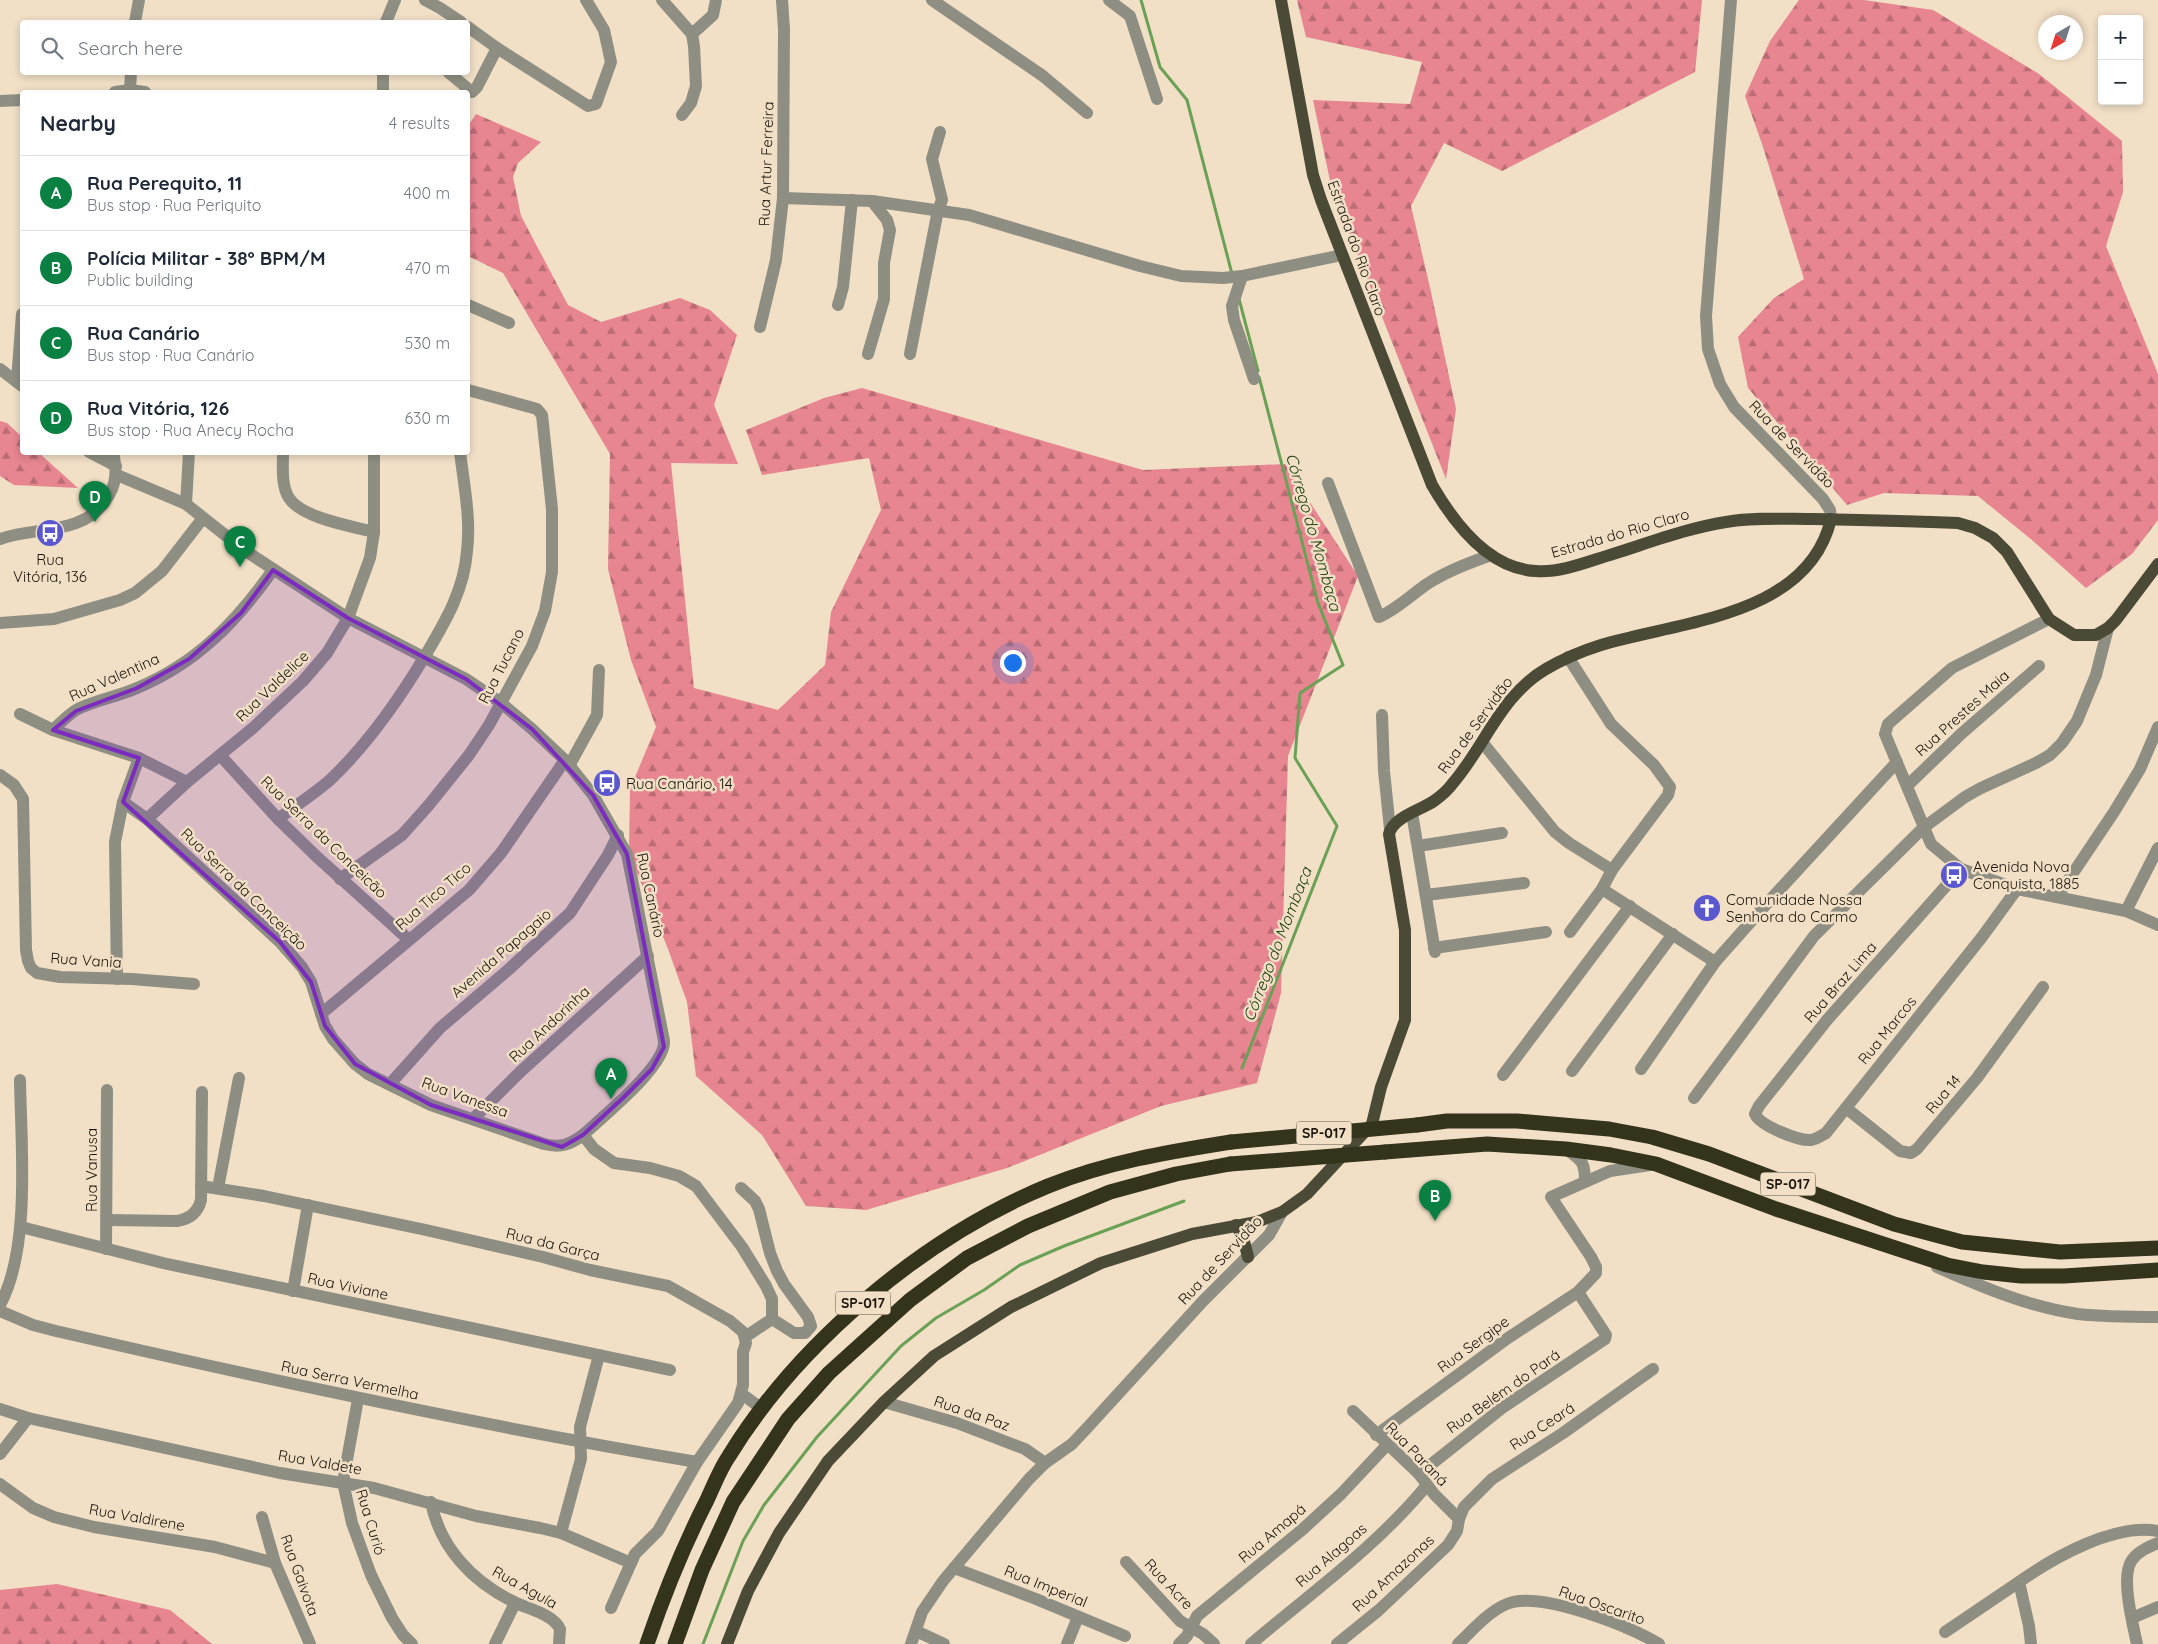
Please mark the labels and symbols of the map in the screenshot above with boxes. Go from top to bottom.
north arrow [2038,15,2083,60]
street label: Rua Artur Ferreira [754,101,778,227]
street label: Estrada do Rio Claro [1324,178,1390,318]
street label: Rua de Servidão [1745,396,1839,492]
water label: Córrego do Mombaça [1282,451,1346,615]
pin: D [79,481,111,522]
street label: Estrada do Rio Claro [1549,504,1691,562]
bus stop icon: Rua Vitória, 136 [35,518,65,548]
pin: C [224,526,256,567]
place label: Rua Vitória, 136 [13,550,87,586]
street label: Rua Tucano [474,625,528,707]
street label: Rua Valdelice [231,646,313,726]
street label: Rua Valentina [66,649,162,705]
your location [1000,650,1026,676]
street label: Rua Prestes Maia [1911,666,2013,760]
street label: Rua de Servidão [1433,673,1517,777]
bus stop icon: Rua Canário, 14 [592,768,622,798]
street label: Rua Serra da Conceicão [257,772,391,902]
place label: Rua Canário, 14 [626,774,733,793]
street label: Rua Serra da Conceição [177,824,311,954]
street label: Rua Canário [633,851,669,939]
place label: Avenida Nova Conquista, 1885 [1973,857,2080,893]
street label: Rua Tico Tico [391,858,475,934]
bus stop icon: Avenida Nova Conquista, 1885 [1939,860,1969,890]
water label: Córrego do Mombaça [1238,863,1316,1024]
place label: Comunidade Nossa Senhora do Carmo [1726,890,1862,926]
church icon: Comunidade Nossa Senhora do Carmo [1692,893,1722,923]
street label: Avenida Papagaio [447,904,555,1002]
street label: Rua Braz Lima [1800,938,1880,1026]
street label: Rua Vania [50,948,122,972]
street label: Rua Andorinha [505,982,593,1066]
street label: Rua Marcos [1854,992,1920,1068]
pin: A [595,1058,627,1099]
street label: Rua 14 [1921,1071,1965,1117]
street label: Rua Vanessa [419,1073,511,1121]
road number: SP-017 [1296,1122,1352,1144]
street label: Rua Vanusa [82,1128,101,1212]
road number: SP-017 [1760,1172,1816,1196]
pin: B [1419,1180,1451,1221]
street label: Rua de Servidão [1174,1211,1266,1309]
street label: Rua da Garça [504,1223,602,1265]
street label: Rua Viviane [306,1268,390,1304]
road number: SP-017 [836,1292,890,1315]
street label: Rua Sergipe [1433,1312,1513,1376]
street label: Rua Belém do Pará [1443,1345,1563,1437]
street label: Rua Serra Vermelha [279,1356,421,1404]
street label: Rua da Paz [932,1391,1012,1435]
street label: Rua Ceará [1506,1398,1578,1454]
street label: Rua Paraná [1382,1418,1452,1490]
street label: Rua Valdete [277,1445,363,1479]
street label: Rua Curió [352,1487,390,1557]
street label: Rua Valdirene [88,1499,186,1535]
street label: Rua Amapá [1234,1499,1310,1567]
street label: Rua Alagoas [1292,1519,1370,1591]
street label: Rua Amazonas [1348,1530,1438,1616]
street label: Rua Gaivota [276,1532,324,1618]
street label: Rua Acre [1141,1554,1197,1614]
street label: Rua Aguía [489,1561,561,1613]
street label: Rua Imperial [1002,1561,1090,1611]
street label: Rua Oscarito [1556,1581,1648,1629]

